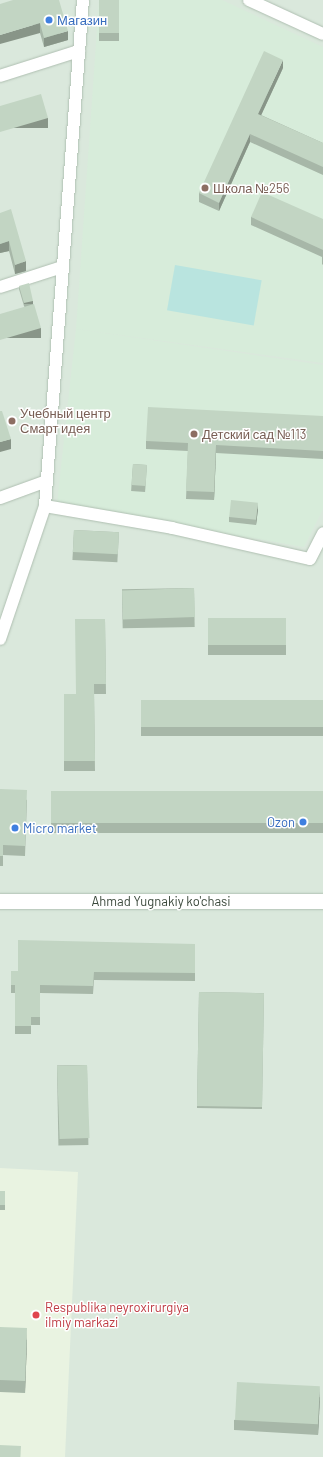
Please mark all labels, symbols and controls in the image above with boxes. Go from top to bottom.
place label: Магазин [57,12,107,28]
marker: Магазин [44,15,54,25]
place label: Школа №256 [213,180,289,196]
marker: Школа №256 [200,183,210,193]
place label: Учебный центр Смарт идея [20,406,111,437]
marker: Учебный центр Смарт идея [7,416,17,426]
place label: Детский сад №113 [202,426,306,442]
marker: Детский сад №113 [189,429,199,439]
place label: Ozon [267,814,295,830]
marker: Ozon [298,817,308,827]
place label: Micro market [23,820,97,836]
marker: Micro market [10,823,20,833]
street label: Ahmad Yugnakiy ko'chasi [91,893,231,909]
place label: Respublika neyroxirurgiya ilmiy markazi [45,1300,189,1331]
marker: Respublika neyroxirurgiya ilmiy markazi [30,1309,42,1321]

